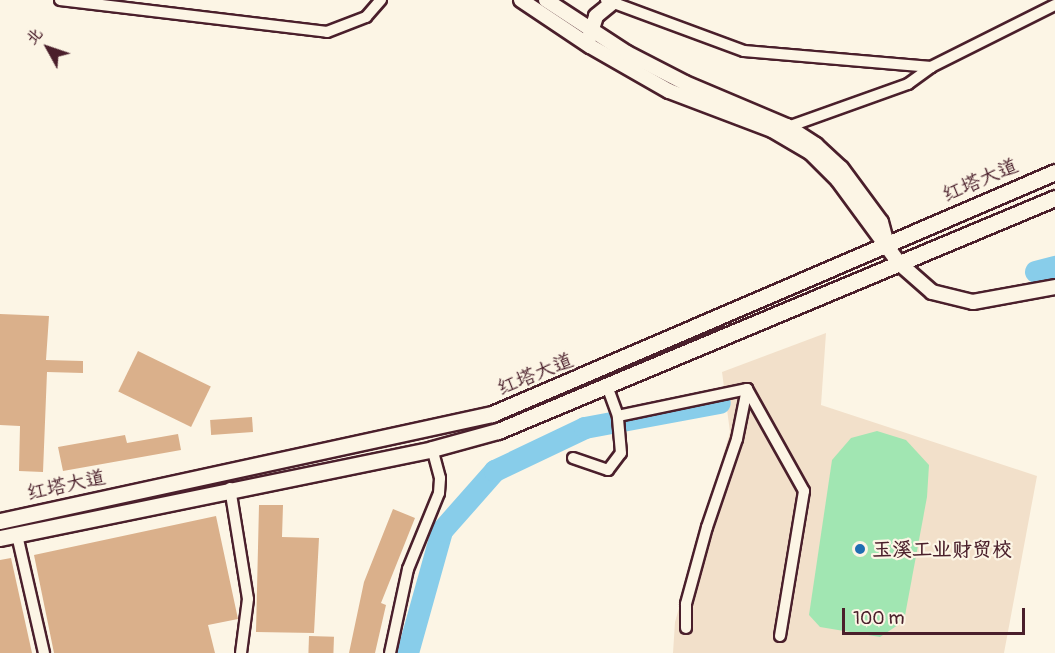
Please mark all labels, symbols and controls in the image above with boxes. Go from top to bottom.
north arrow [18,18,78,78]
text: 北 [21,24,47,49]
street label: 红塔大道 [938,153,1022,207]
street label: 红塔大道 [493,348,577,400]
street label: 红塔大道 [24,465,108,505]
place label: 玉溪工业财贸校 [872,537,1012,561]
marker: 玉溪工业财贸校 [853,542,867,556]
scale bar [845,596,1028,634]
text: 100 m [853,607,905,630]

